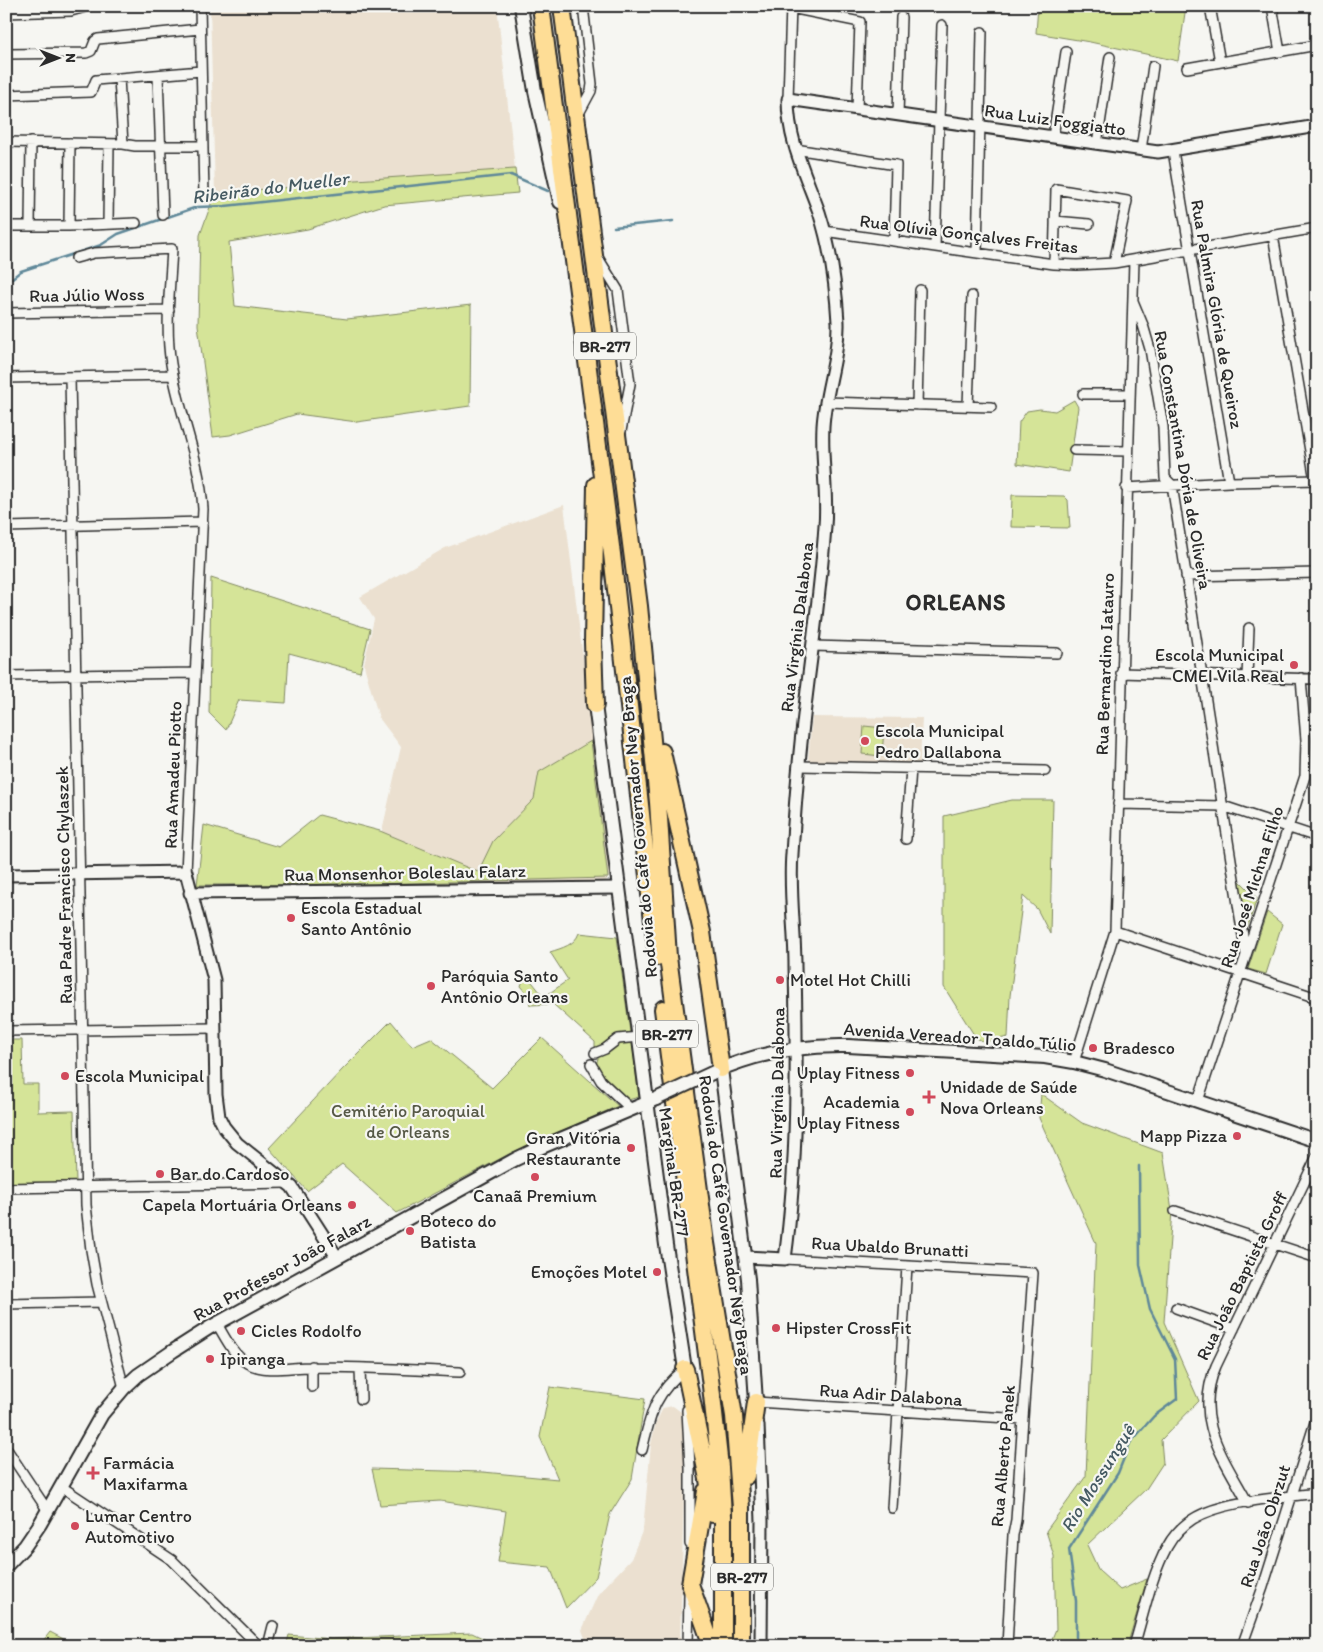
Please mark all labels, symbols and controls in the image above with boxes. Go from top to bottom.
north arrow [32,32,82,82]
text: N [62,53,79,63]
street label: Rua Luiz Foggiatto [983,99,1127,141]
water label: Ribeirão do Mueller [191,166,352,208]
street label: Rua Palmira Glória de Queiroz [1186,198,1248,430]
street label: Rua Olívia Gonçalves Freitas [858,210,1080,258]
street label: Rua Júlio Woss [29,283,145,307]
street label: Rua Constantina Dória de Oliveira [1149,329,1217,592]
road number: BR-277 [574,332,636,360]
street label: Rua Virgínia Dalabona [776,540,818,713]
street label: Rua Bernardino Iatauro [1091,572,1119,756]
district label: ORLEANS [906,589,1006,616]
place label: Escola Municipal CMEI Vila Real [1155,644,1284,687]
marker: Escola Municipal CMEI Vila Real [1288,659,1300,671]
street label: Rodovia do Café Governador Ney Braga [614,675,662,979]
street label: Rua Amadeu Piotto [159,701,187,849]
place label: Escola Municipal Pedro Dallabona [875,720,1004,763]
marker: Escola Municipal Pedro Dallabona [859,735,871,747]
street label: Rua Padre Francisco Chylaszek [51,765,77,1004]
street label: Rua José Michna Filho [1215,803,1289,971]
street label: Rua Monsenhor Boleslau Falarz [284,860,526,886]
place label: Escola Estadual Santo Antônio [301,897,422,940]
marker: Escola Estadual Santo Antônio [285,912,297,924]
place label: Paróquia Santo Antônio Orleans [441,965,568,1008]
place label: Motel Hot Chilli [790,969,911,991]
marker: Motel Hot Chilli [774,974,786,986]
marker: Paróquia Santo Antônio Orleans [425,980,437,992]
street label: Rua Virgínia Dalabona [765,1007,790,1179]
street label: Avenida Vereador Toaldo Túlio [843,1018,1077,1056]
road number: BR-277 [636,1021,698,1048]
place label: Bradesco [1103,1037,1175,1059]
marker: Bradesco [1087,1042,1099,1054]
place label: Uplay Fitness [797,1062,900,1084]
place label: Escola Municipal [75,1065,204,1087]
marker: Uplay Fitness [904,1067,916,1079]
marker: Escola Municipal [59,1070,71,1082]
street label: Rodovia do Café Governador Ney Braga [694,1074,758,1377]
place label: Unidade de Saúde Nova Orleans [940,1076,1077,1119]
marker: Unidade de Saúde Nova Orleans [922,1090,936,1104]
place label: Academia Uplay Fitness [797,1091,901,1134]
park label: Cemitério Paroquial de Orleans [331,1100,485,1143]
street label: Marginal BR-277 [654,1106,694,1238]
marker: Academia Uplay Fitness [904,1106,916,1118]
place label: Mapp Pizza [1140,1125,1228,1147]
place label: Gran Vitória Restaurante [526,1127,622,1170]
marker: Mapp Pizza [1231,1130,1243,1142]
marker: Gran Vitória Restaurante [625,1142,637,1154]
place label: Bar do Cardoso [170,1163,289,1185]
marker: Bar do Cardoso [154,1168,166,1180]
marker: Canaã Premium [529,1171,541,1183]
place label: Canaã Premium [473,1185,597,1207]
street label: Rua João Baptista Groff [1192,1187,1293,1364]
place label: Capela Mortuária Orleans [142,1194,342,1216]
marker: Capela Mortuária Orleans [346,1199,358,1211]
street label: Rua Professor João Falarz [189,1210,375,1326]
place label: Boteco do Batista [420,1210,496,1253]
marker: Boteco do Batista [404,1225,416,1237]
street label: Rua Ubaldo Brunatti [811,1232,969,1262]
place label: Emoções Motel [531,1261,647,1283]
marker: Emoções Motel [651,1266,663,1278]
place label: Hipster CrossFit [786,1317,912,1339]
place label: Cicles Rodolfo [251,1320,362,1342]
marker: Hipster CrossFit [770,1322,782,1334]
marker: Cicles Rodolfo [235,1325,247,1337]
place label: Ipiranga [220,1348,286,1370]
marker: Ipiranga [204,1353,216,1365]
street label: Rua Adir Dalabona [819,1379,964,1411]
street label: Rua Alberto Panek [986,1383,1020,1528]
water label: Rio Mossunguê [1055,1419,1141,1536]
place label: Farmácia Maxifarma [103,1452,188,1495]
street label: Rua João Obrzut [1235,1462,1295,1590]
marker: Farmácia Maxifarma [87,1467,99,1479]
place label: Lumar Centro Automotivo [85,1505,192,1548]
marker: Lumar Centro Automotivo [69,1520,81,1532]
road number: BR-277 [711,1564,773,1590]

